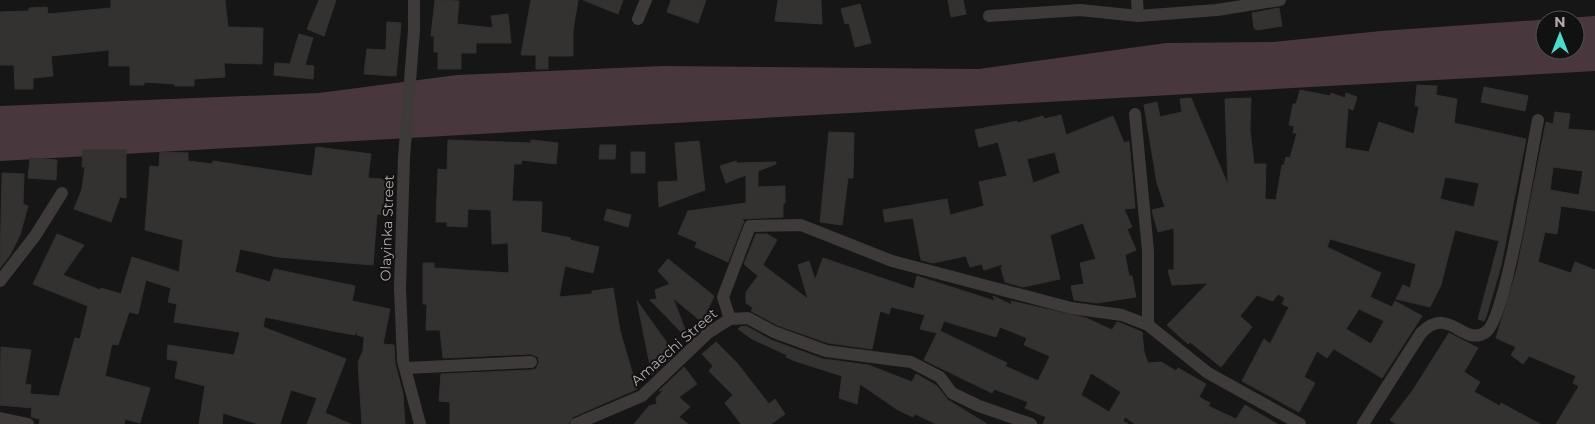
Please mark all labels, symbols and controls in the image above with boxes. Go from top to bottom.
north arrow [1535,10,1585,60]
text: N [1554,13,1566,31]
street label: Olayinka Street [376,174,398,282]
street label: Amaechi Street [627,304,721,389]

